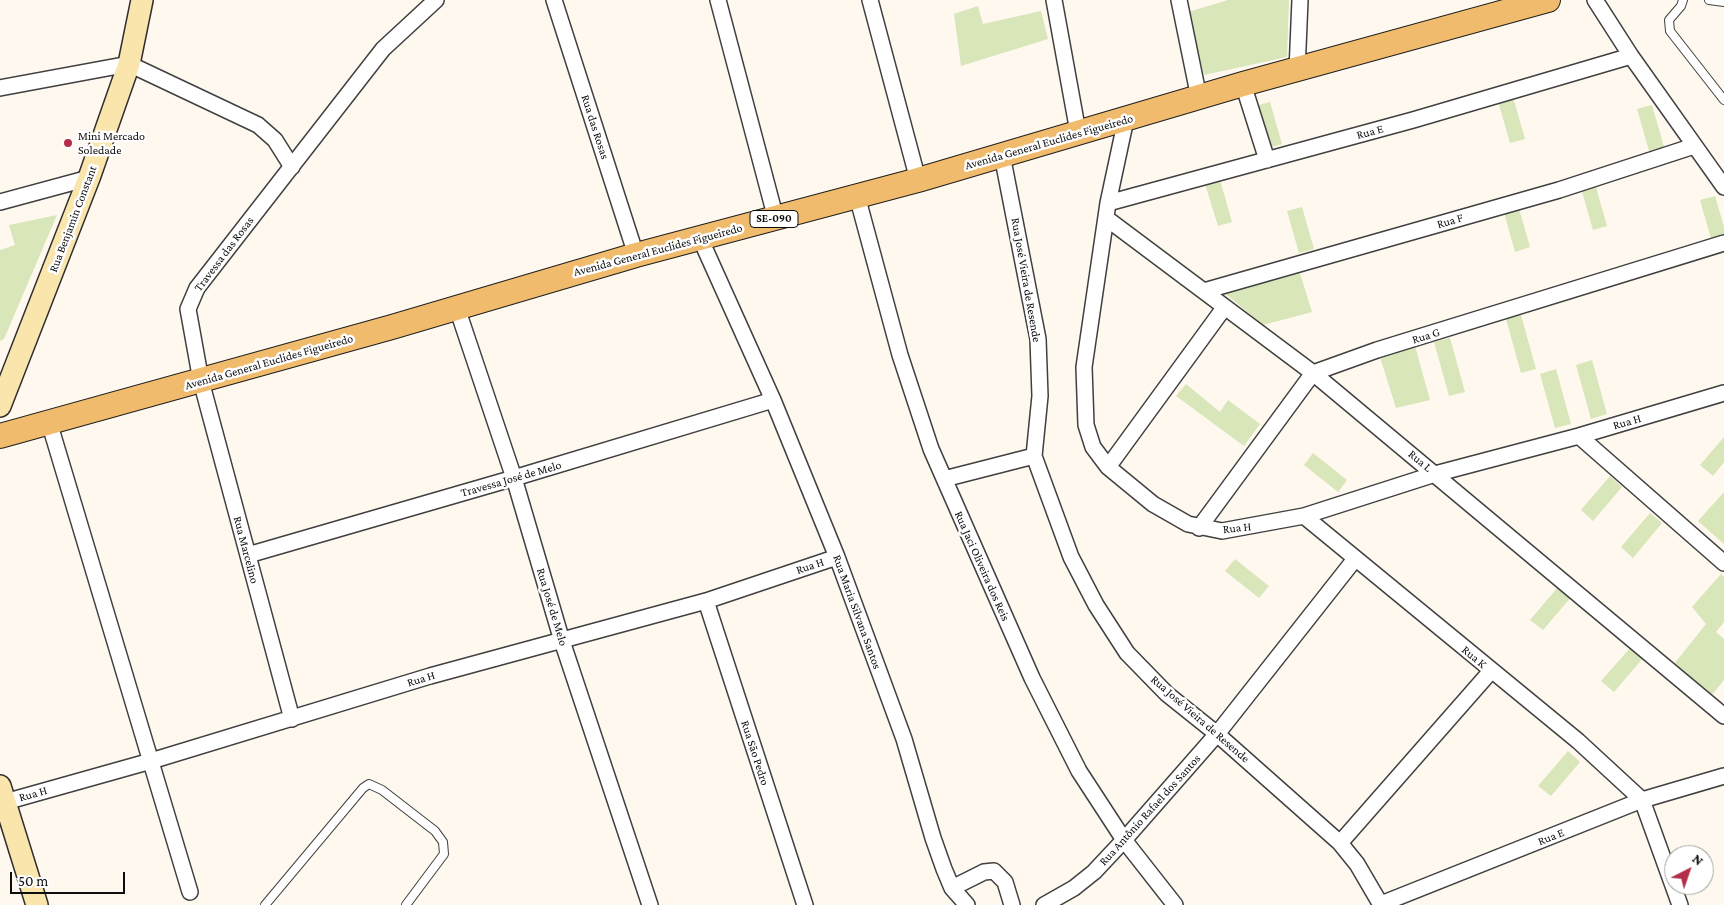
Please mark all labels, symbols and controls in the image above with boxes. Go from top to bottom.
street label: Rua das Rosas [578,93,612,161]
street label: Avenida General Euclides Figueiredo [963,111,1135,173]
street label: Rua E [1355,122,1385,142]
place label: Mini Mercado Soledade [78,129,145,157]
marker: Mini Mercado Soledade [62,137,74,149]
street label: Rua Benjamin Constant [46,164,100,274]
road number: SE-090 [750,210,798,228]
street label: Rua F [1435,210,1465,232]
street label: Travessa das Rosas [191,214,257,294]
street label: Rua José Vieira de Resende [1008,217,1044,343]
street label: Avenida General Euclides Figueiredo [572,220,744,280]
street label: Rua G [1410,325,1442,347]
street label: Avenida General Euclides Figueiredo [183,331,355,393]
street label: Rua H [1611,411,1643,433]
street label: Rua L [1405,447,1435,475]
street label: Travessa José de Melo [459,458,563,500]
street label: Rua Jaci Oliveira dos Reis [951,509,1013,623]
street label: Rua Marcelino [230,515,262,585]
street label: Rua H [1222,519,1252,537]
street label: Rua Maria Silvana Santos [830,553,884,671]
street label: Rua H [794,555,826,577]
street label: Rua José de Melo [533,566,571,648]
street label: Rua K [1459,643,1489,671]
street label: Rua H [405,668,437,690]
street label: Rua José Vieira de Resende [1148,672,1252,766]
street label: Rua São Pedro [738,719,772,787]
street label: Rua Antônio Rafael dos Santos [1096,751,1204,869]
street label: Rua H [17,783,49,805]
street label: Rua E [1536,825,1566,849]
north arrow [1664,845,1714,895]
text: N [1689,850,1707,869]
scale bar [12,862,128,894]
text: 50 m [18,873,48,889]

